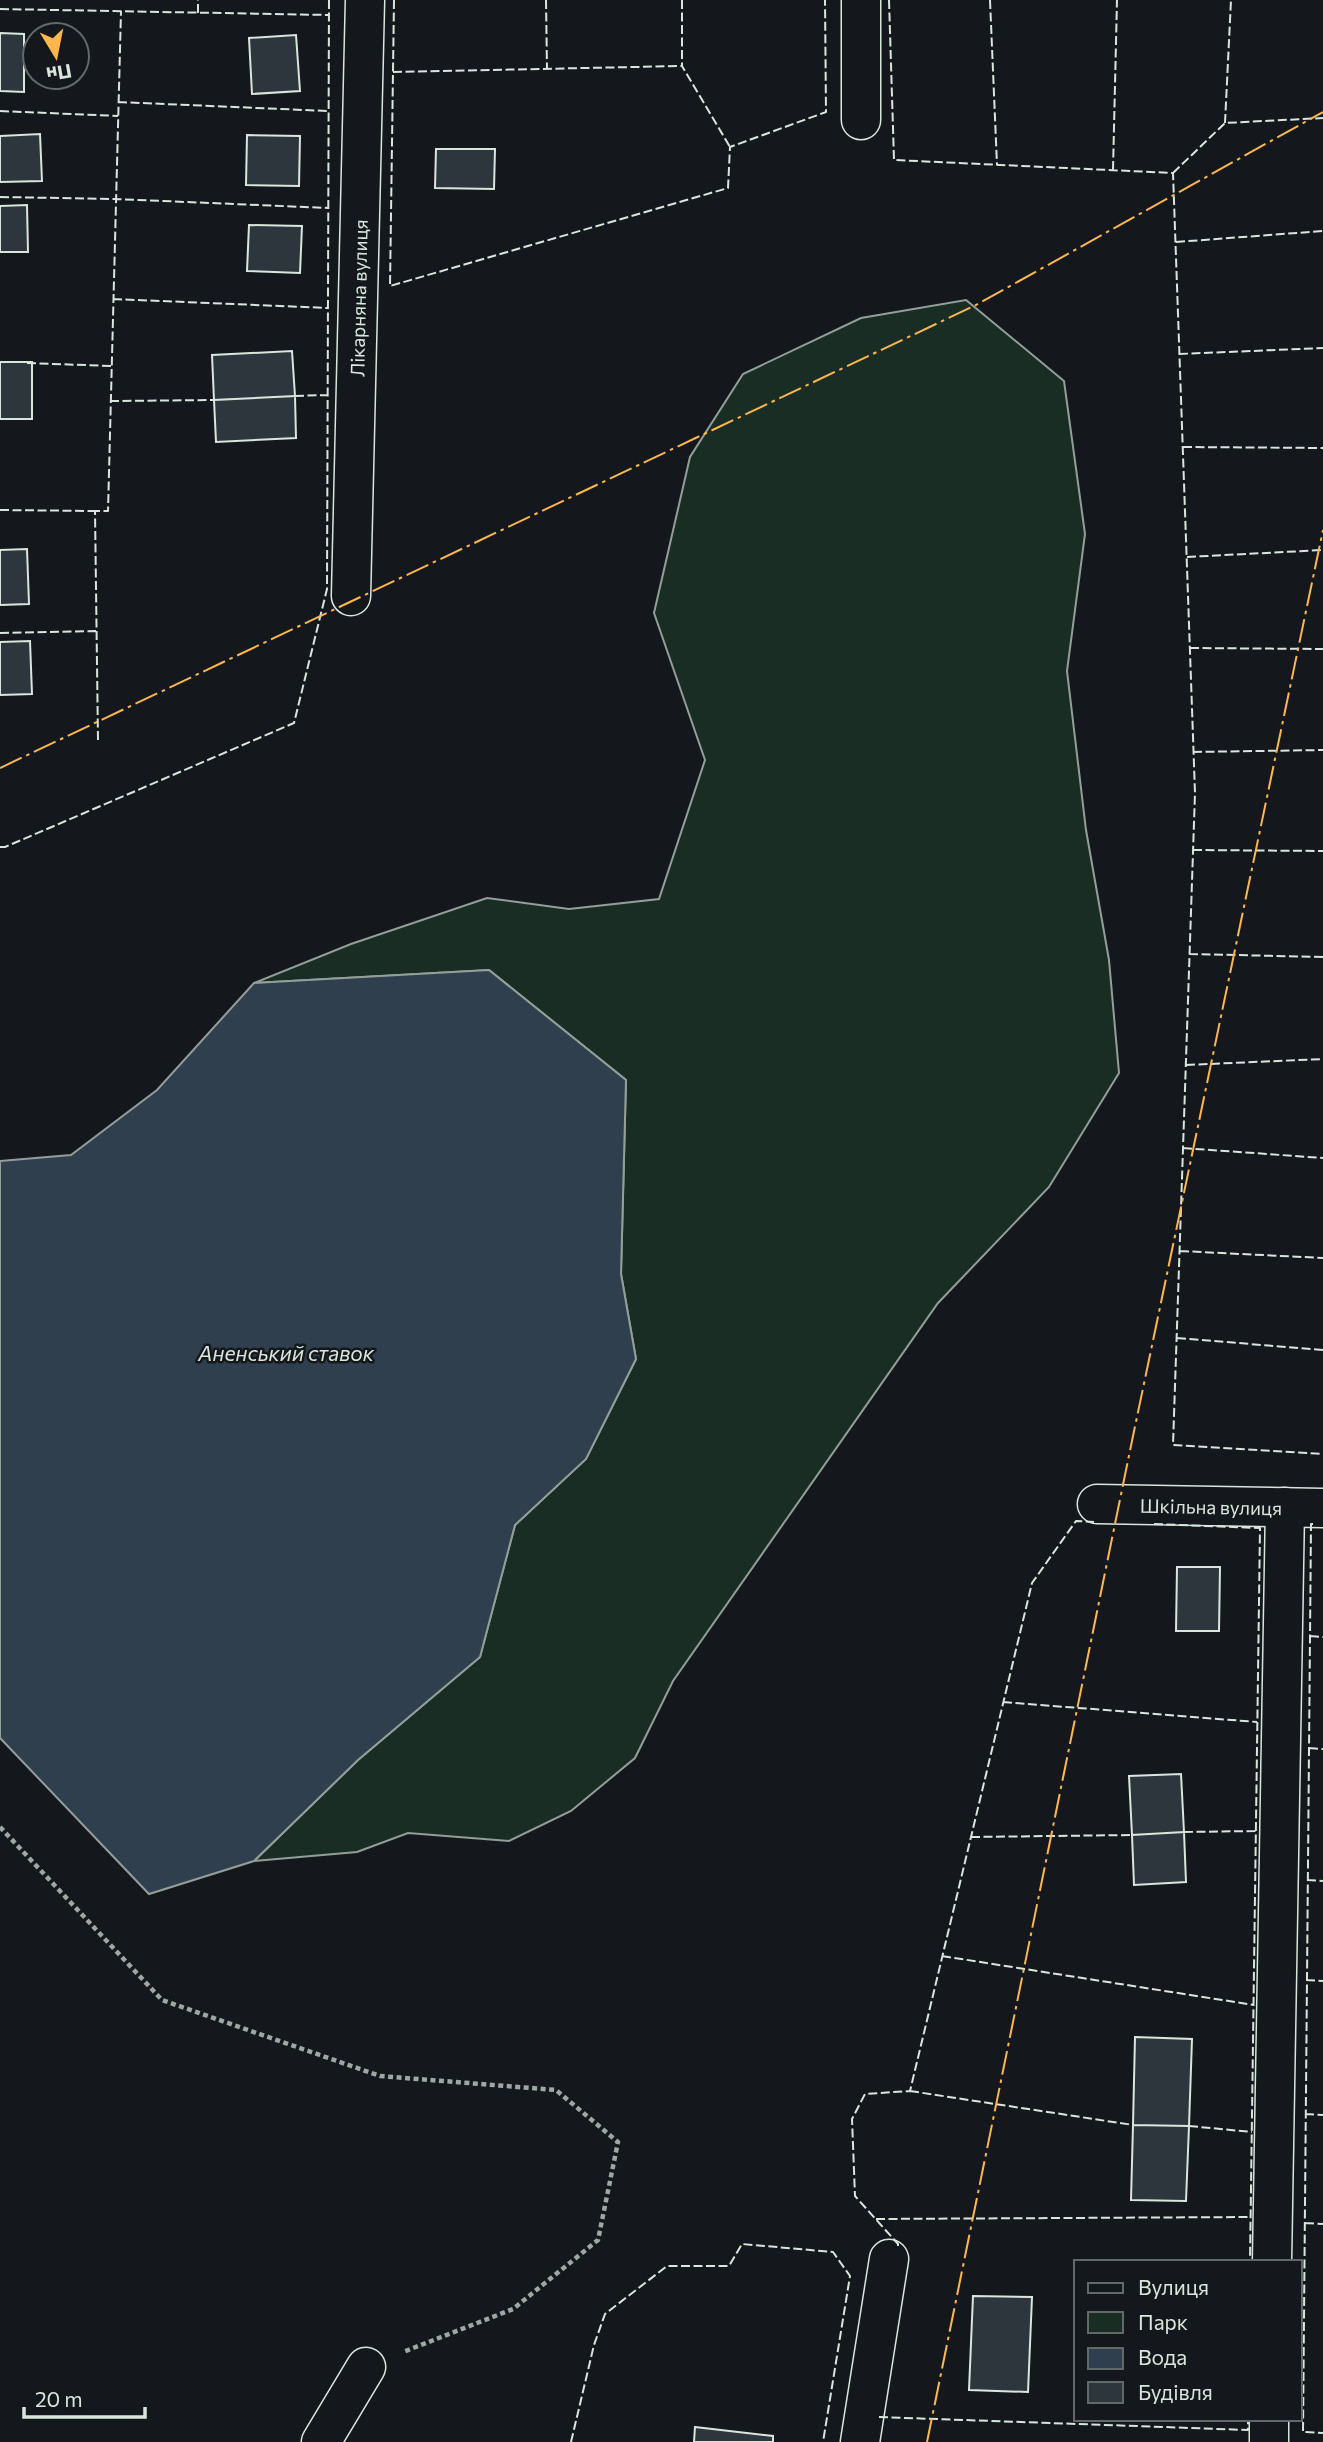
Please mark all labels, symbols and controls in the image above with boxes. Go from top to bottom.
north arrow [21,21,91,91]
text: Пн [45,60,73,87]
street label: Лікарняна вулиця [345,219,371,377]
water label: Аненський ставок [197,1340,375,1365]
street label: Шкільна вулиця [1140,1493,1282,1519]
legend [1074,2260,1302,2421]
text: Вулиця [1138,2274,1209,2299]
text: Парк [1138,2309,1188,2334]
text: Вода [1138,2344,1187,2369]
scale bar [24,2376,145,2420]
text: Будівля [1138,2379,1213,2404]
text: 20 m [35,2386,83,2411]

